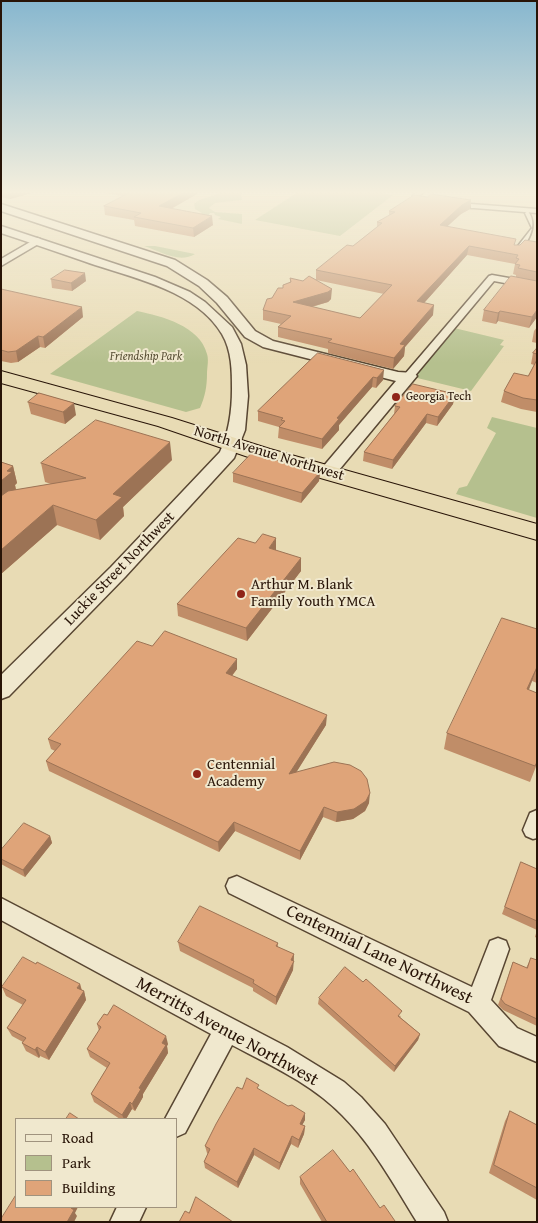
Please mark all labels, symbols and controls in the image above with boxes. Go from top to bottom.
park label: Friendship Park [110,350,182,364]
place label: Georgia Tech [406,390,471,404]
marker: Georgia Tech [390,391,402,403]
street label: North Avenue Northwest [192,423,346,485]
street label: Luckie Street Northwest [61,508,179,630]
place label: Arthur M. Blank Family Youth YMCA [251,576,375,611]
marker: Arthur M. Blank Family Youth YMCA [235,588,247,600]
place label: Centennial Academy [207,756,275,791]
marker: Centennial Academy [191,768,203,780]
street label: Centennial Lane Northwest [282,900,476,1010]
street label: Merritts Avenue Northwest [132,973,322,1091]
legend [15,1118,178,1208]
text: Road [62,1127,93,1148]
text: Park [62,1152,91,1173]
text: Building [62,1177,115,1198]

